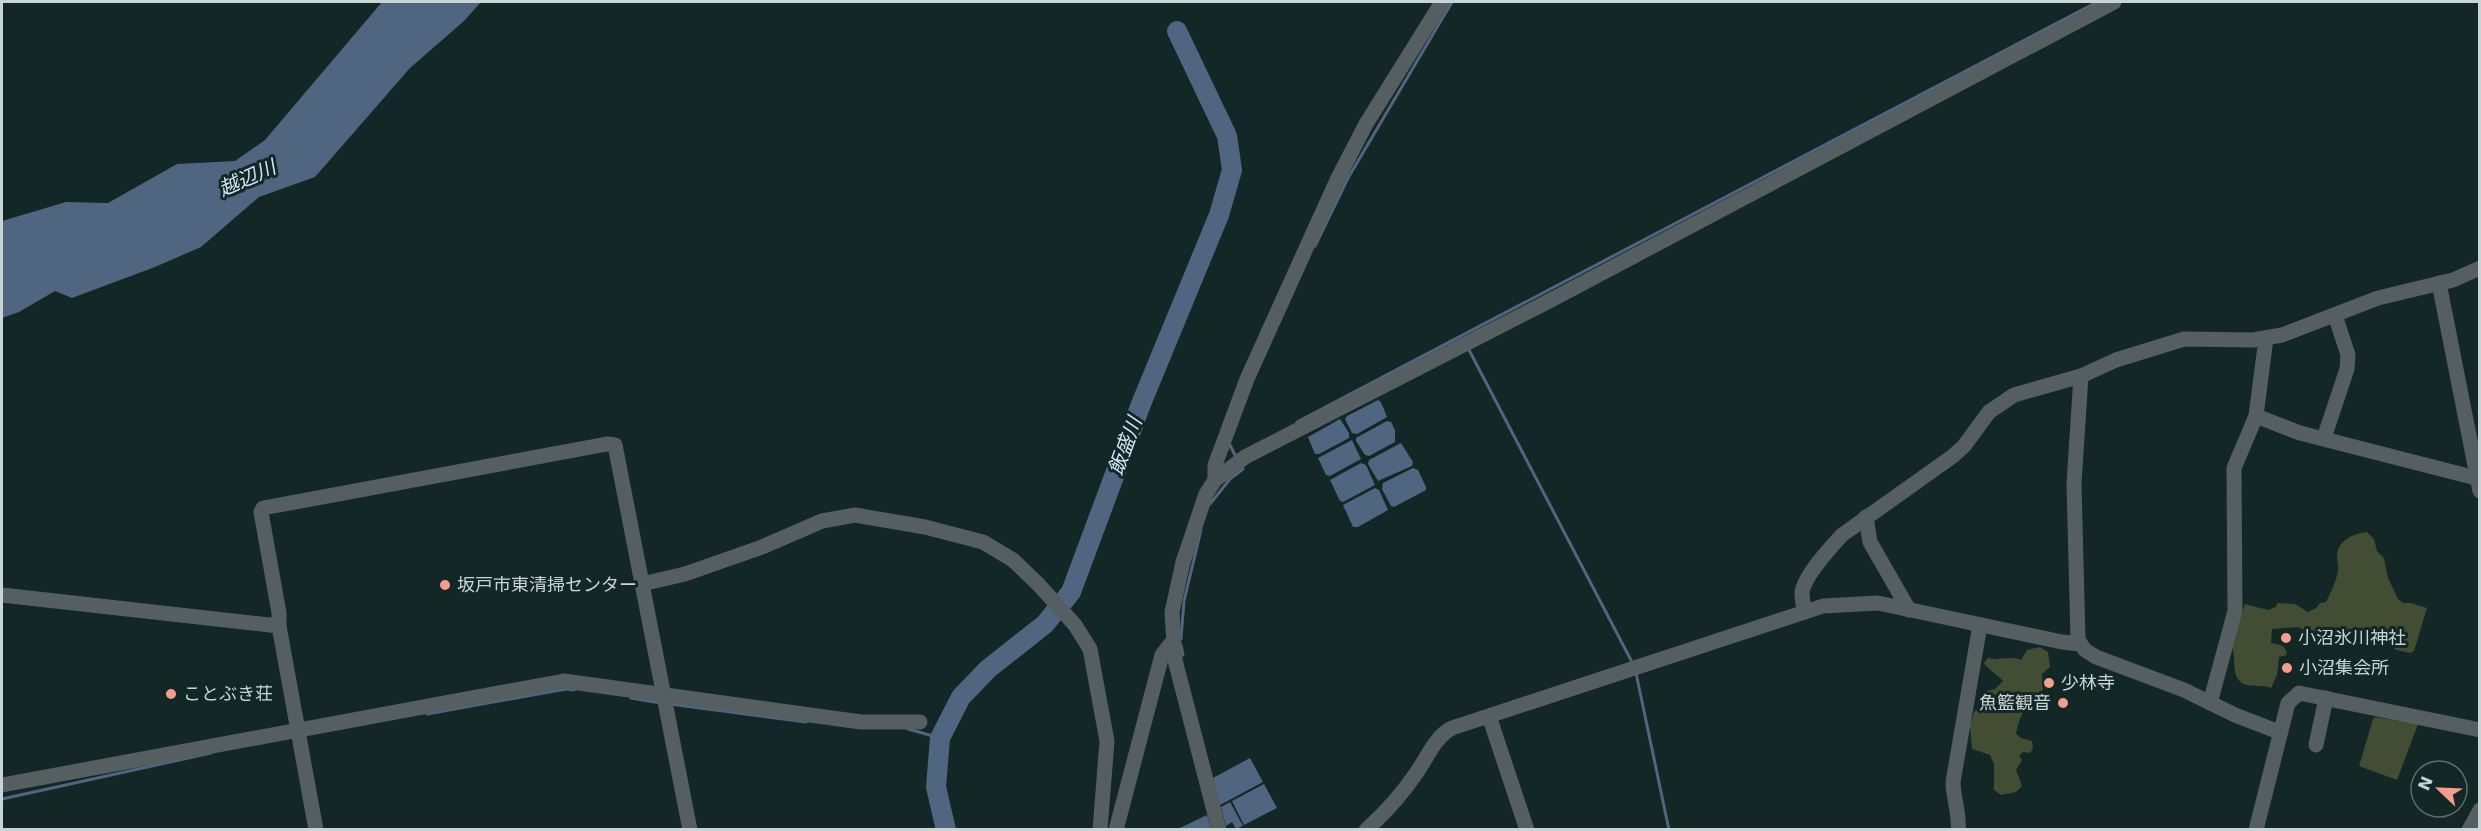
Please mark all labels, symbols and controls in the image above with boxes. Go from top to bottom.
water label: 越辺川 [215,154,281,201]
water label: 飯盛川 [1103,412,1147,478]
place label: 坂戸市東清掃センター [457,574,637,595]
marker: 坂戸市東清掃センター [438,578,452,592]
place label: 小沼氷川神社 [2298,627,2406,648]
marker: 小沼氷川神社 [2279,631,2293,645]
place label: 小沼集会所 [2299,657,2389,678]
marker: 小沼集会所 [2280,661,2294,675]
place label: 少林寺 [2061,672,2115,693]
marker: 少林寺 [2042,676,2056,690]
place label: ことぶき荘 [183,683,273,704]
marker: ことぶき荘 [164,687,178,701]
place label: 魚籃観音 [1979,692,2051,713]
marker: 魚籃観音 [2056,696,2070,710]
north arrow [2409,759,2469,819]
text: N [2414,773,2437,793]

